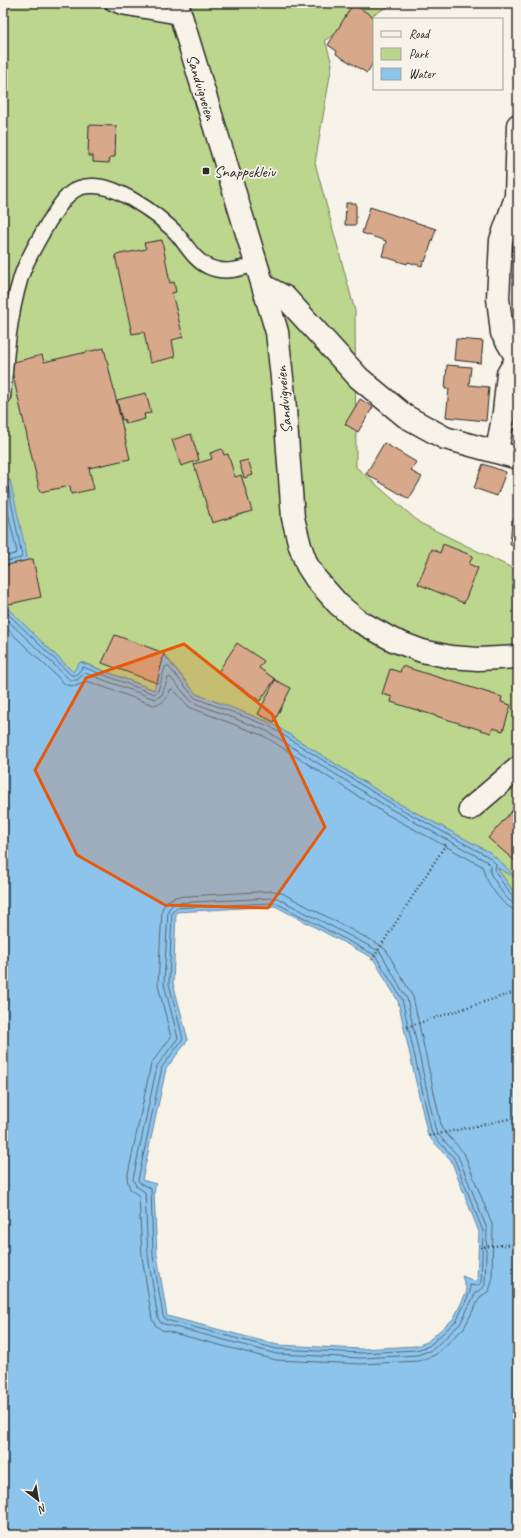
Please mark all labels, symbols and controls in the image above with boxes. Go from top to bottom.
legend [373,18,503,90]
text: Road [409,26,431,42]
text: Park [409,46,430,62]
street label: Sandvigveien [182,52,221,123]
text: Water [409,66,437,82]
place label: Snappekleiv [214,162,277,182]
marker: Snappekleiv [201,166,211,176]
street label: Sandvigveien [271,364,297,435]
north arrow [18,1480,58,1520]
text: N [35,1501,50,1517]

